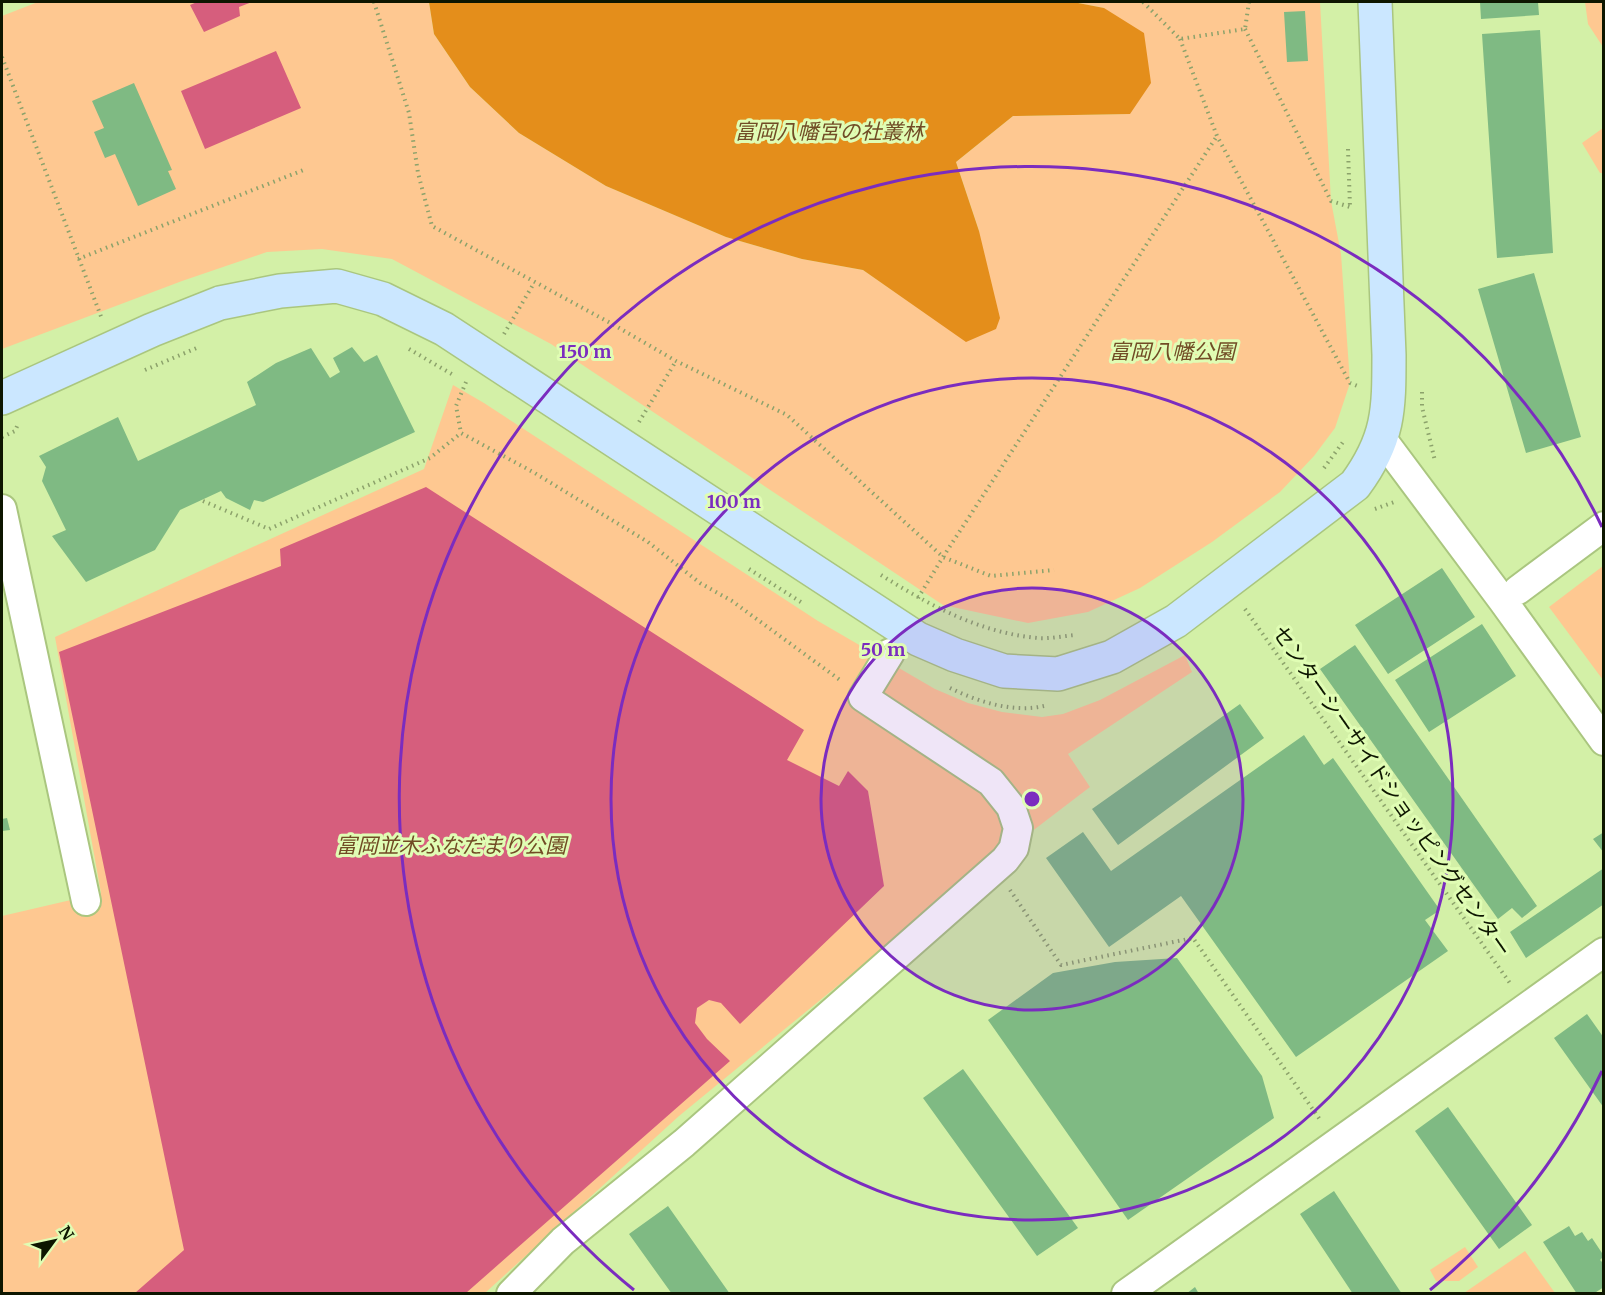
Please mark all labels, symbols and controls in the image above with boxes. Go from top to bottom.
park label: 富岡八幡宮の社叢林 [735,118,926,145]
park label: 富岡八幡公園 [1109,338,1238,365]
text: 150 m [559,340,611,363]
text: 100 m [707,490,761,513]
street label: センターシーサイドショッピングセンター [1267,620,1517,962]
text: 50 m [861,638,905,661]
centre of rings [1022,789,1042,809]
park label: 富岡並木ふなだまり公園 [336,832,569,859]
north arrow [24,1211,84,1271]
text: N [55,1222,79,1244]

